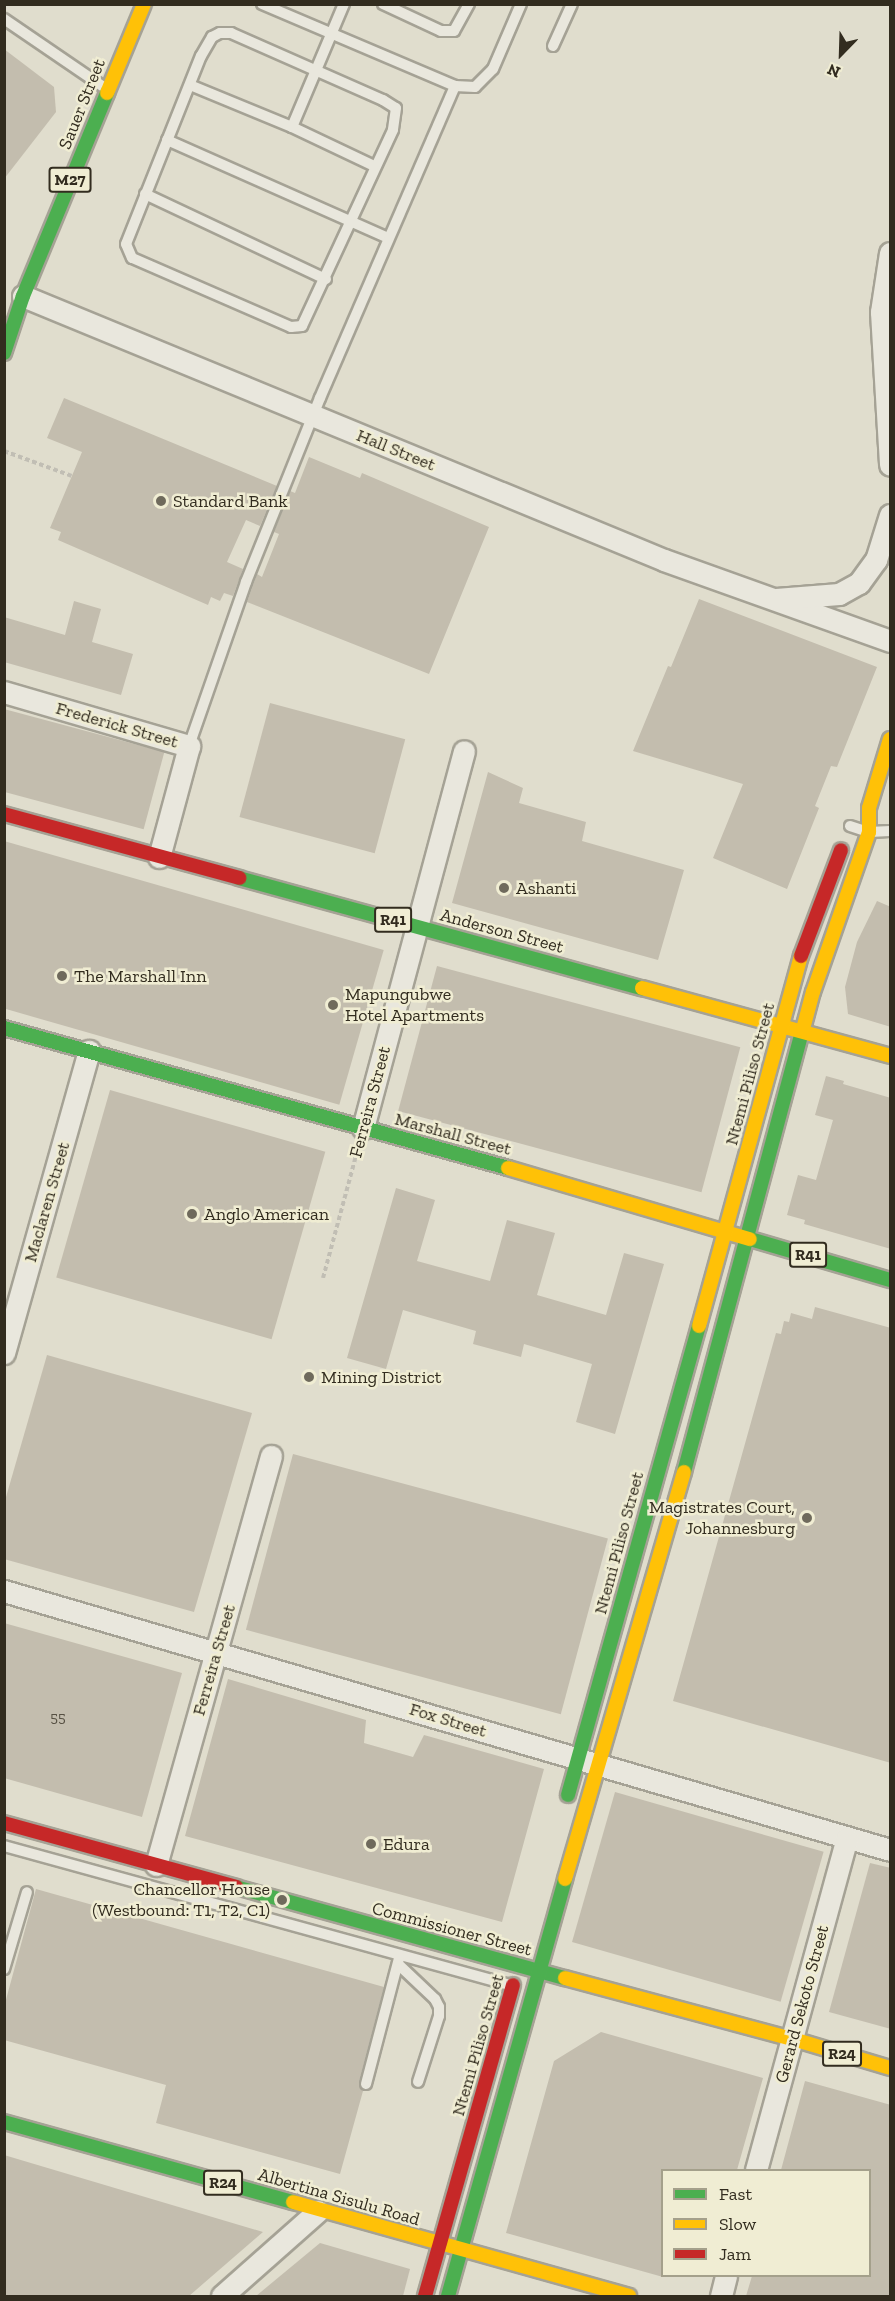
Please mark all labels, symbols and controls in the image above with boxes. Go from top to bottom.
north arrow [811,24,871,84]
street label: Sauer Street [54,55,110,153]
text: N [824,60,843,82]
road number: M27 [48,167,92,193]
street label: Hall Street [353,424,439,476]
place label: Standard Bank [173,490,288,512]
marker: Standard Bank [154,494,168,508]
street label: Frederick Street [53,697,181,753]
place label: Ashanti [516,877,576,899]
marker: Ashanti [497,881,511,895]
street label: Anderson Street [438,904,566,958]
road number: R41 [374,907,412,933]
place label: The Marshall Inn [74,965,206,987]
marker: The Marshall Inn [55,969,69,983]
place label: Mapungubwe Hotel Apartments [345,984,485,1026]
marker: Mapungubwe Hotel Apartments [326,998,340,1012]
street label: Ntemi Piliso Street [721,1000,779,1148]
street label: Ferreira Street [345,1044,395,1160]
street label: Marshall Street [392,1108,514,1160]
street label: Maclaren Street [20,1139,74,1265]
place label: Anglo American [204,1203,330,1225]
marker: Anglo American [185,1207,199,1221]
road number: R41 [788,1242,828,1268]
place label: Mining District [321,1366,441,1388]
marker: Mining District [302,1370,316,1384]
street label: Ntemi Piliso Street [590,1469,648,1617]
place label: Magistrates Court, Johannesburg [649,1497,795,1540]
marker: Magistrates Court, Johannesburg [800,1511,814,1525]
street label: Ferreira Street [188,1602,240,1718]
street label: Fox Street [407,1698,489,1742]
house number: 55 [50,1709,66,1727]
place label: Edura [383,1833,430,1855]
marker: Edura [364,1837,378,1851]
place label: Chancellor House (Westbound: T1, T2, C1) [92,1879,270,1922]
marker: Chancellor House (Westbound: T1, T2, C1) [275,1893,289,1907]
street label: Commissioner Street [370,1897,534,1961]
street label: Gerard Sekoto Street [771,1923,833,2085]
street label: Ntemi Piliso Street [447,1972,509,2118]
road number: R24 [821,2041,863,2067]
street label: Albertina Sisulu Road [256,2164,422,2230]
legend [661,2169,871,2277]
road number: R24 [202,2170,244,2196]
text: Fast [719,2183,752,2205]
text: Slow [719,2213,756,2235]
text: Jam [719,2243,751,2265]

